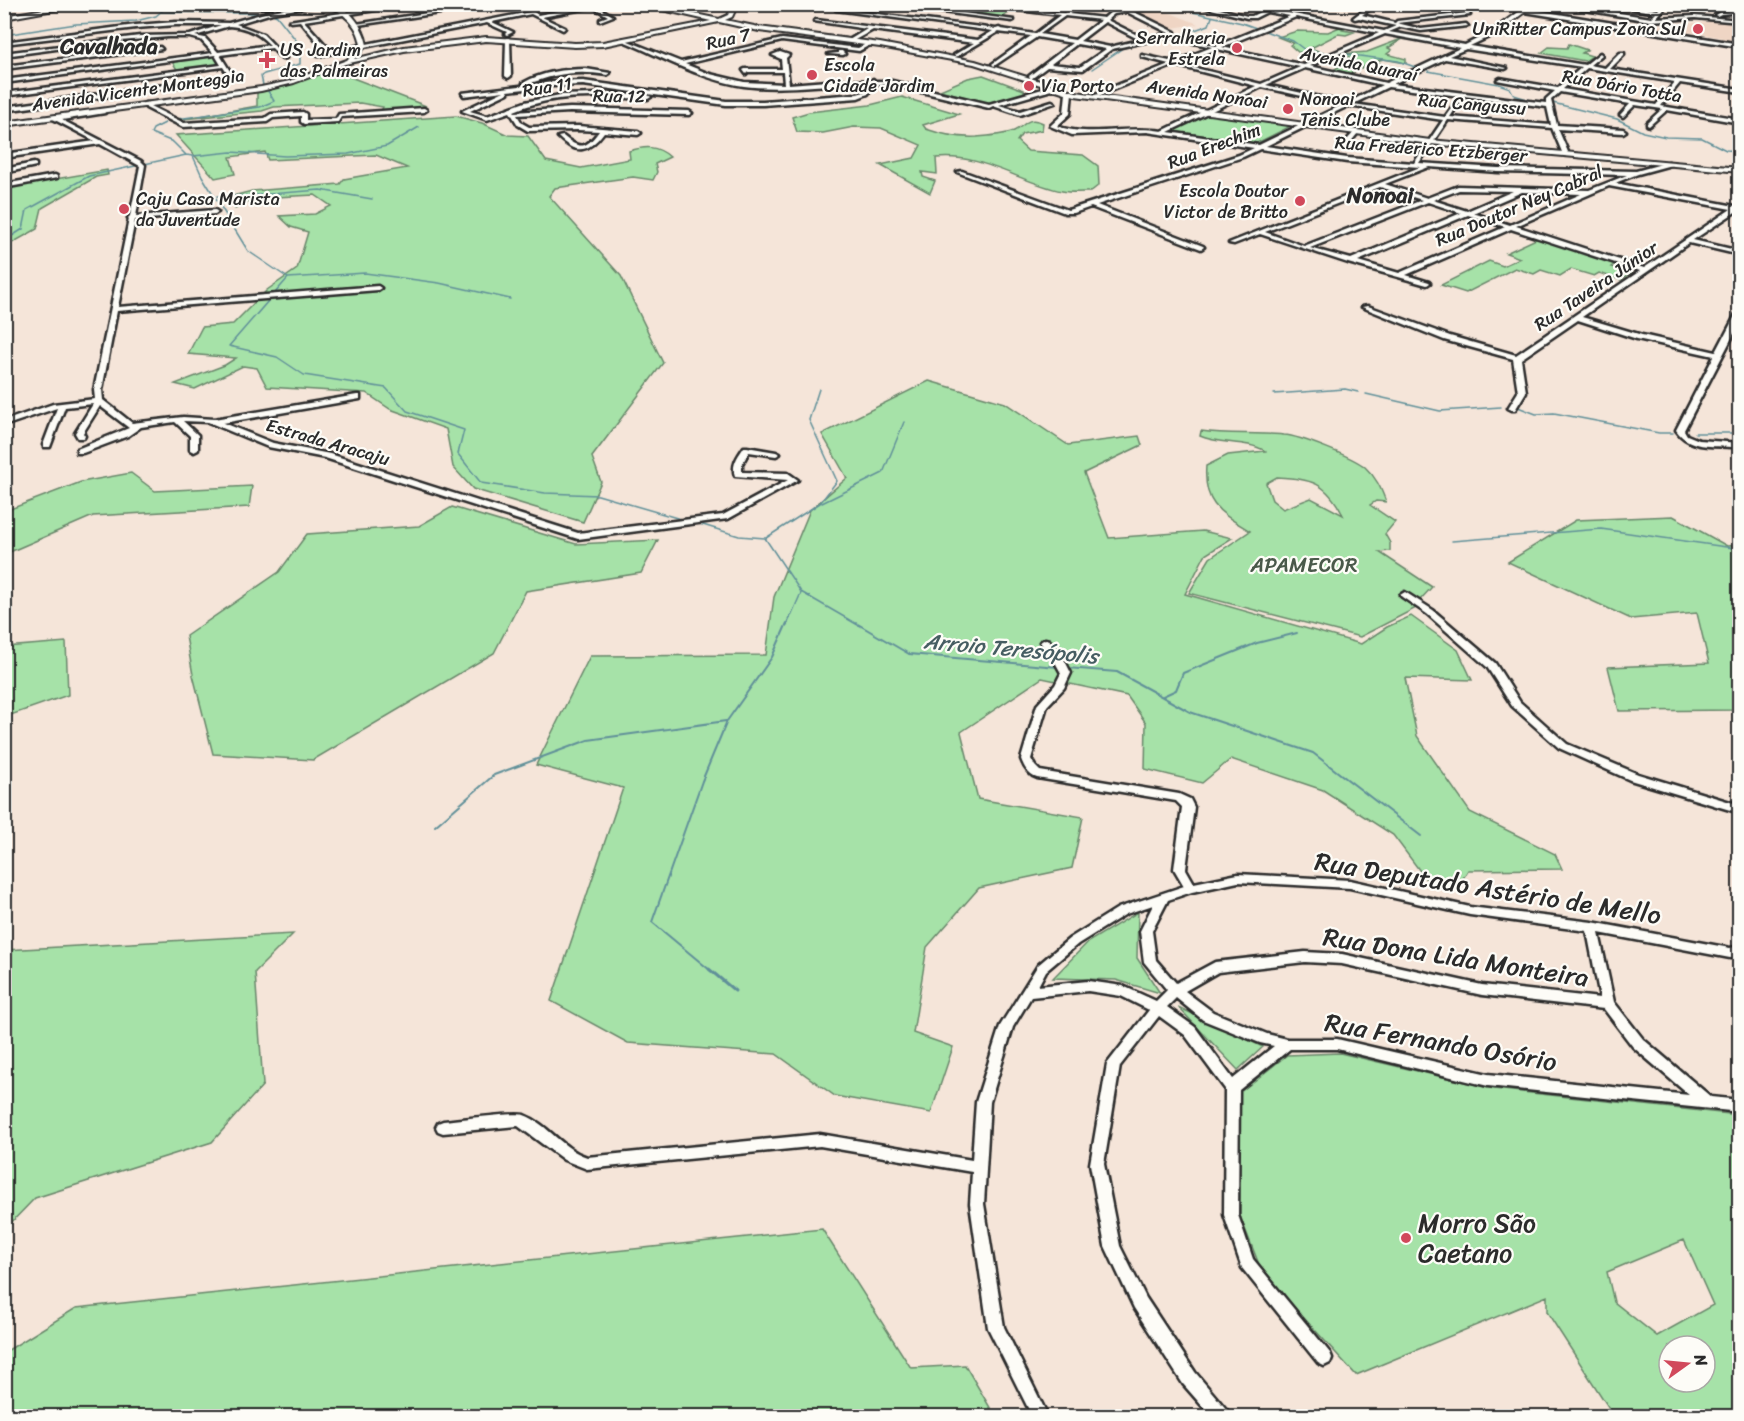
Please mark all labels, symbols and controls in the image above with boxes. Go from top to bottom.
place label: UniRitter Campus Zona Sul [1473,13,1687,45]
street label: Rua 7 [703,18,755,60]
place label: Serralheria Estrela [1136,22,1226,75]
marker: UniRitter Campus Zona Sul [1691,22,1705,36]
district label: Cavalhada [59,27,158,66]
place label: US Jardim das Palmeiras [280,34,388,87]
street label: Avenida Quaraí [1297,37,1422,91]
marker: Serralheria Estrela [1230,41,1244,55]
place label: Escola Cidade Jardim [824,49,935,102]
marker: US Jardim das Palmeiras [258,51,276,69]
street label: Avenida Vicente Monteggia [29,59,246,121]
street label: Rua Dário Totta [1560,60,1684,112]
street label: Rua 11 [520,67,574,107]
marker: Escola Cidade Jardim [805,68,819,82]
place label: Via Porto [1041,70,1114,102]
street label: Avenida Nonoai [1143,70,1271,118]
marker: Via Porto [1022,79,1036,93]
street label: Rua 12 [593,80,645,112]
place label: Nonoai Tênis Clube [1300,83,1390,136]
street label: Rua Cangussu [1417,83,1528,125]
marker: Nonoai Tênis Clube [1281,102,1295,116]
street label: Rua Erechim [1163,114,1265,178]
street label: Rua Frederico Etzberger [1334,126,1530,172]
street label: Rua Doutor Ney Cabral [1430,156,1609,256]
place label: Escola Doutor Victor de Britto [1164,175,1290,228]
district label: Nonoai [1346,176,1415,215]
place label: Caju Casa Marista da Juventude [136,183,280,236]
marker: Escola Doutor Victor de Britto [1293,194,1307,208]
marker: Caju Casa Marista da Juventude [117,202,131,216]
street label: Rua Taveira Júnior [1527,231,1666,340]
street label: Estrada Aracaju [262,409,394,475]
park label: APAMECOR [1250,546,1358,584]
water label: Arroio Teresópolis [921,621,1102,676]
street label: Rua Deputado Astério de Mello [1311,838,1665,938]
street label: Rua Dona Lida Monteira [1320,913,1592,1001]
street label: Rua Fernando Osório [1321,999,1561,1085]
place label: Morro São Caetano [1418,1200,1536,1276]
marker: Morro São Caetano [1399,1231,1413,1245]
north arrow [1657,1334,1717,1394]
text: N [1685,1350,1717,1370]

